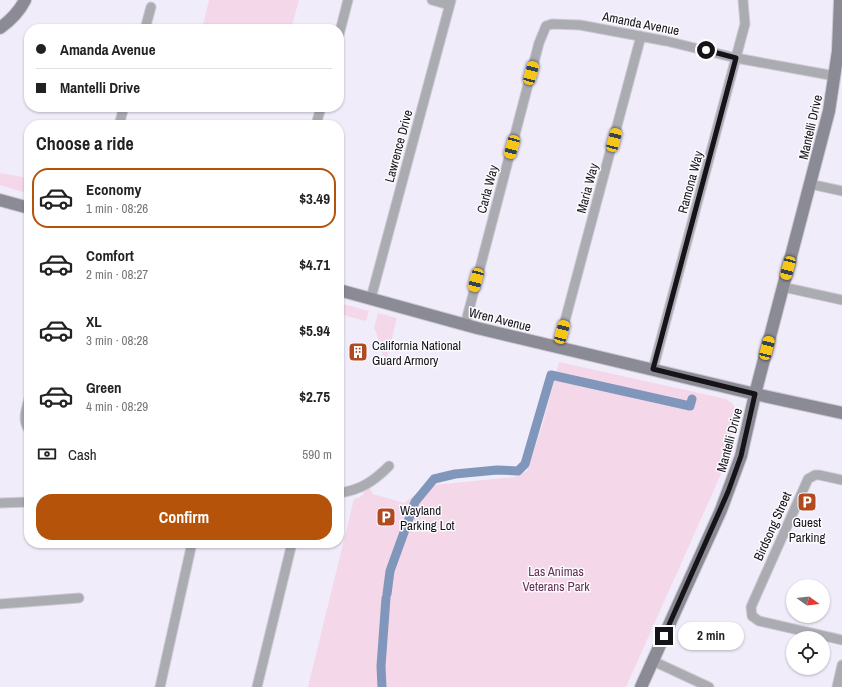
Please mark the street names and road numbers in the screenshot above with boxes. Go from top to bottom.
street label: Amanda Avenue [600,8,681,39]
street label: Mantelli Drive [795,93,826,161]
street label: Lawrence Drive [381,108,416,184]
street label: Ramona Way [674,148,707,215]
street label: Maria Way [573,161,602,215]
street label: Carla Way [473,162,502,215]
street label: Wren Avenue [467,304,533,335]
street label: Mantelli Drive [713,406,746,474]
street label: Birdsong Street [750,489,795,563]

